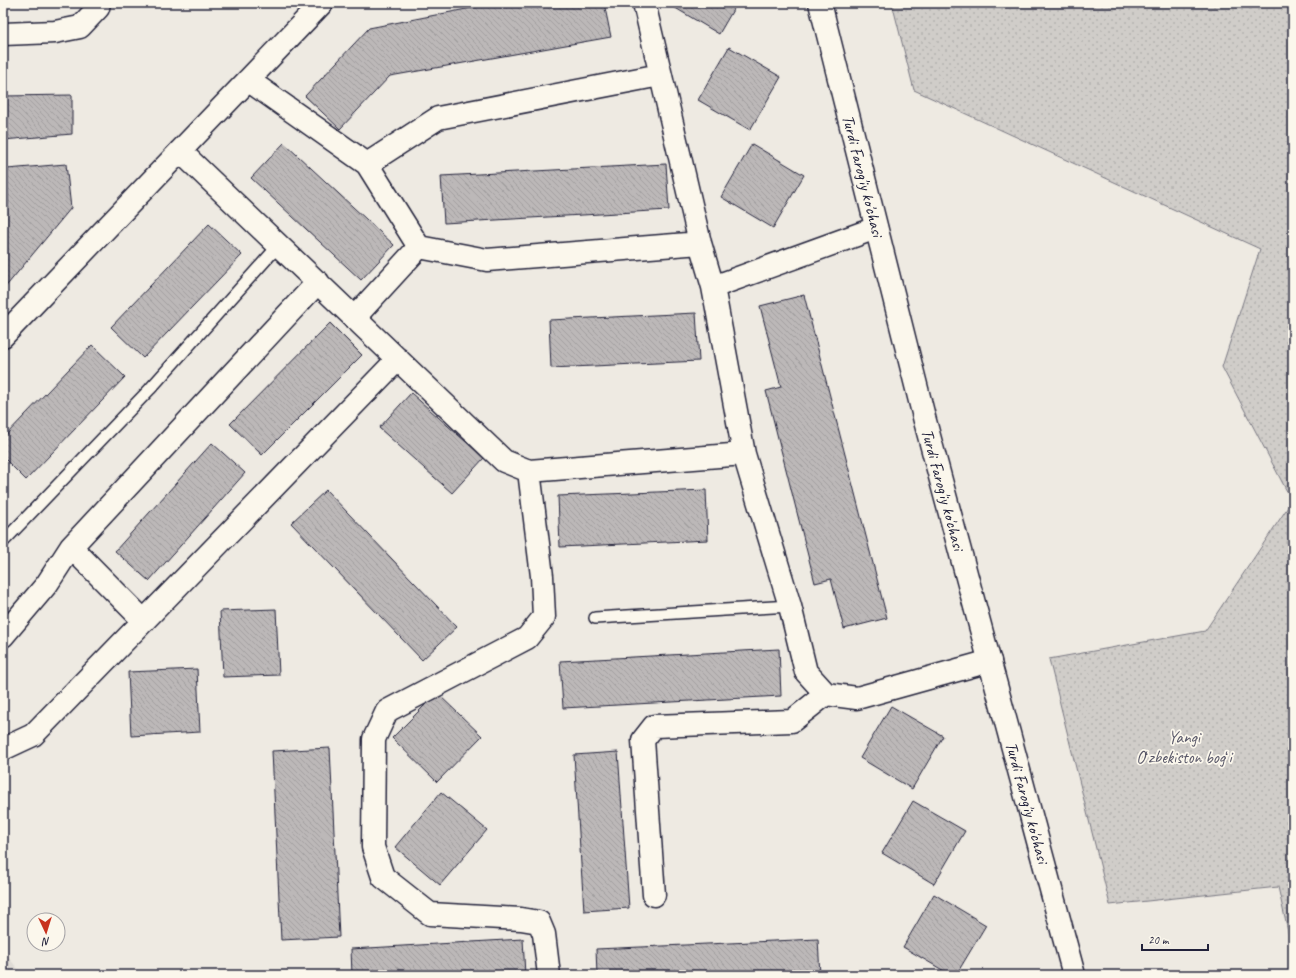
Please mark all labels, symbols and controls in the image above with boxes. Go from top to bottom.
street label: Turdi Farog'iy ko'chasi [837,113,889,241]
street label: Turdi Farog'iy ko'chasi [917,427,970,554]
park label: Yangi Oʻzbekiston bogʻi [1136,727,1234,768]
street label: Turdi Farog'iy ko'chasi [1001,740,1054,867]
north arrow [26,912,66,952]
scale bar [1142,926,1208,952]
text: 20 m [1148,932,1170,948]
text: N [41,935,51,949]

